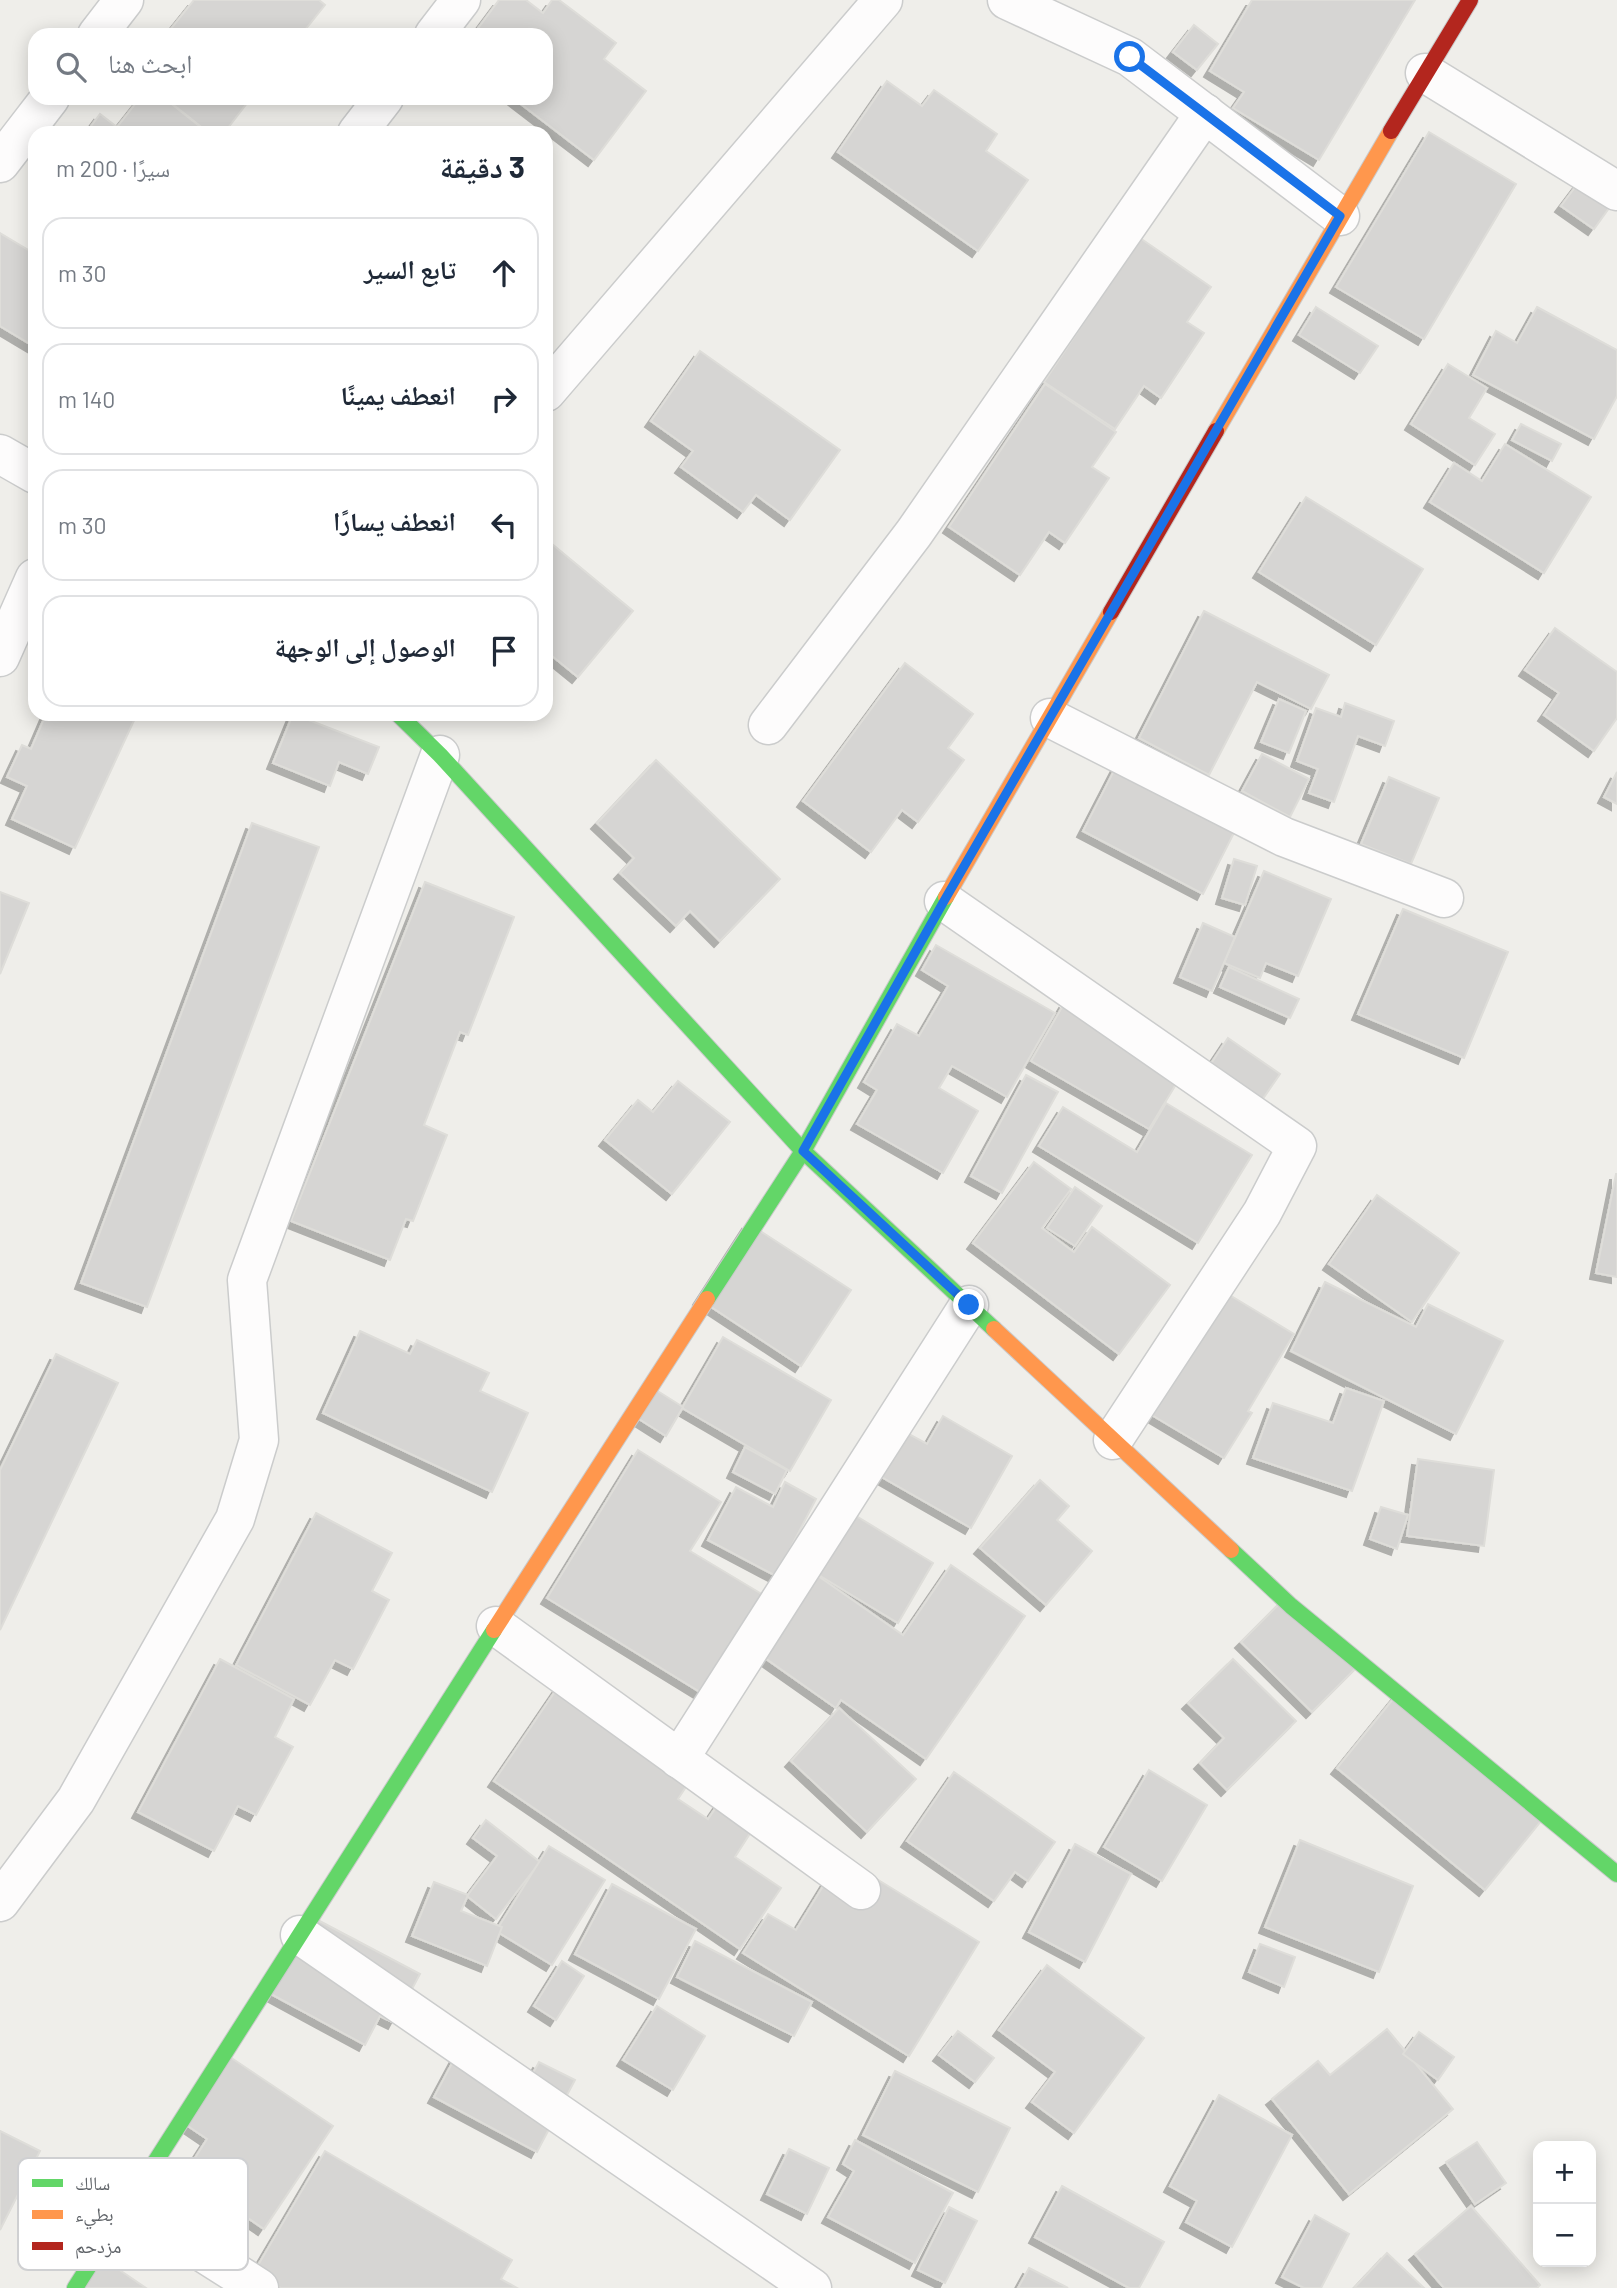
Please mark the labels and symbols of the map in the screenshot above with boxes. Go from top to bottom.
route start [1114,41,1145,72]
route end [953,1289,984,1320]
legend [18,2158,248,2270]
text: سالك [75,2171,110,2194]
text: بطيء [75,2202,114,2230]
text: مزدحم [75,2234,121,2259]

